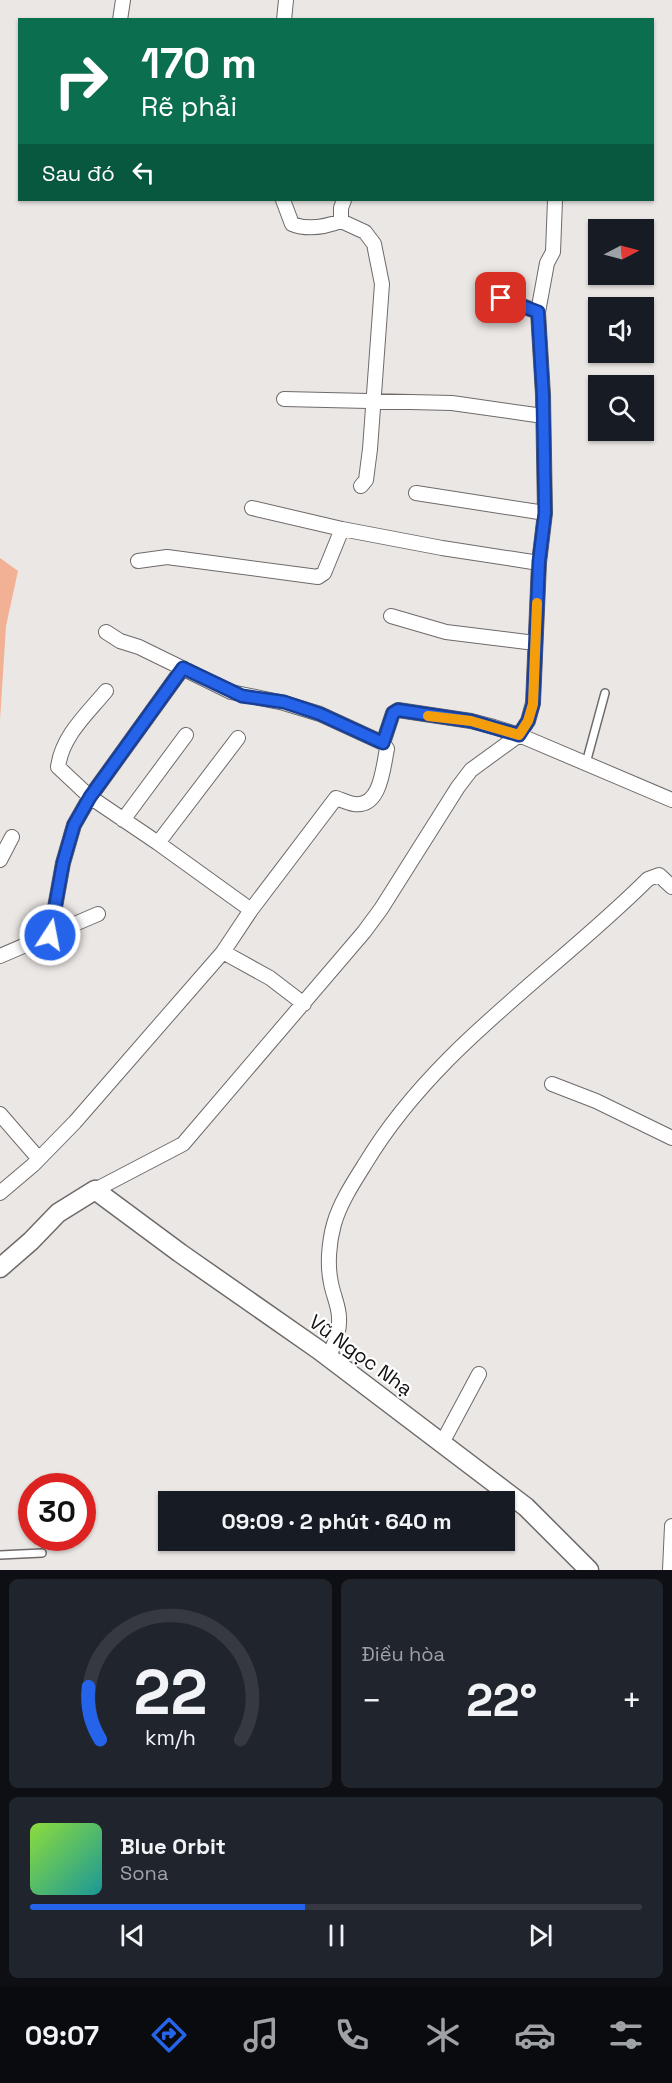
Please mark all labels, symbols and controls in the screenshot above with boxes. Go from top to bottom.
text: 170 m [141,37,257,90]
icon: right [42,42,120,120]
text: Rẽ phải [141,89,237,124]
icon: left [127,156,160,189]
text: Sau đó [42,159,115,187]
north arrow [588,219,654,285]
map controls [588,219,654,441]
pin [475,272,526,323]
icon: arrive [484,281,517,314]
button: sound [588,297,654,363]
button: search [588,375,654,441]
position arrow [18,903,82,967]
street label: Vũ Ngọc Nhạ [304,1309,418,1401]
speed limit sign: 30 [18,1473,96,1551]
text: 09:09 · 2 phút · 640 m [221,1507,452,1535]
text: Điều hòa [362,1641,445,1667]
text: 22 [133,1653,207,1732]
text: 22° [466,1672,537,1729]
text: − [362,1680,382,1722]
text: + [622,1680,642,1722]
text: km/h [145,1725,196,1752]
text: Blue Orbit [120,1832,226,1860]
text: Sona [120,1860,168,1886]
icon: previous [116,1919,149,1952]
icon: pause [320,1919,353,1952]
icon: next [524,1919,557,1952]
icon: directions [148,2014,190,2056]
icon: music [240,2014,282,2056]
icon: phone [331,2014,373,2056]
icon: climate [422,2014,464,2056]
icon: car [514,2014,556,2056]
icon: filters [605,2014,647,2056]
text: 09:07 [25,2018,99,2053]

